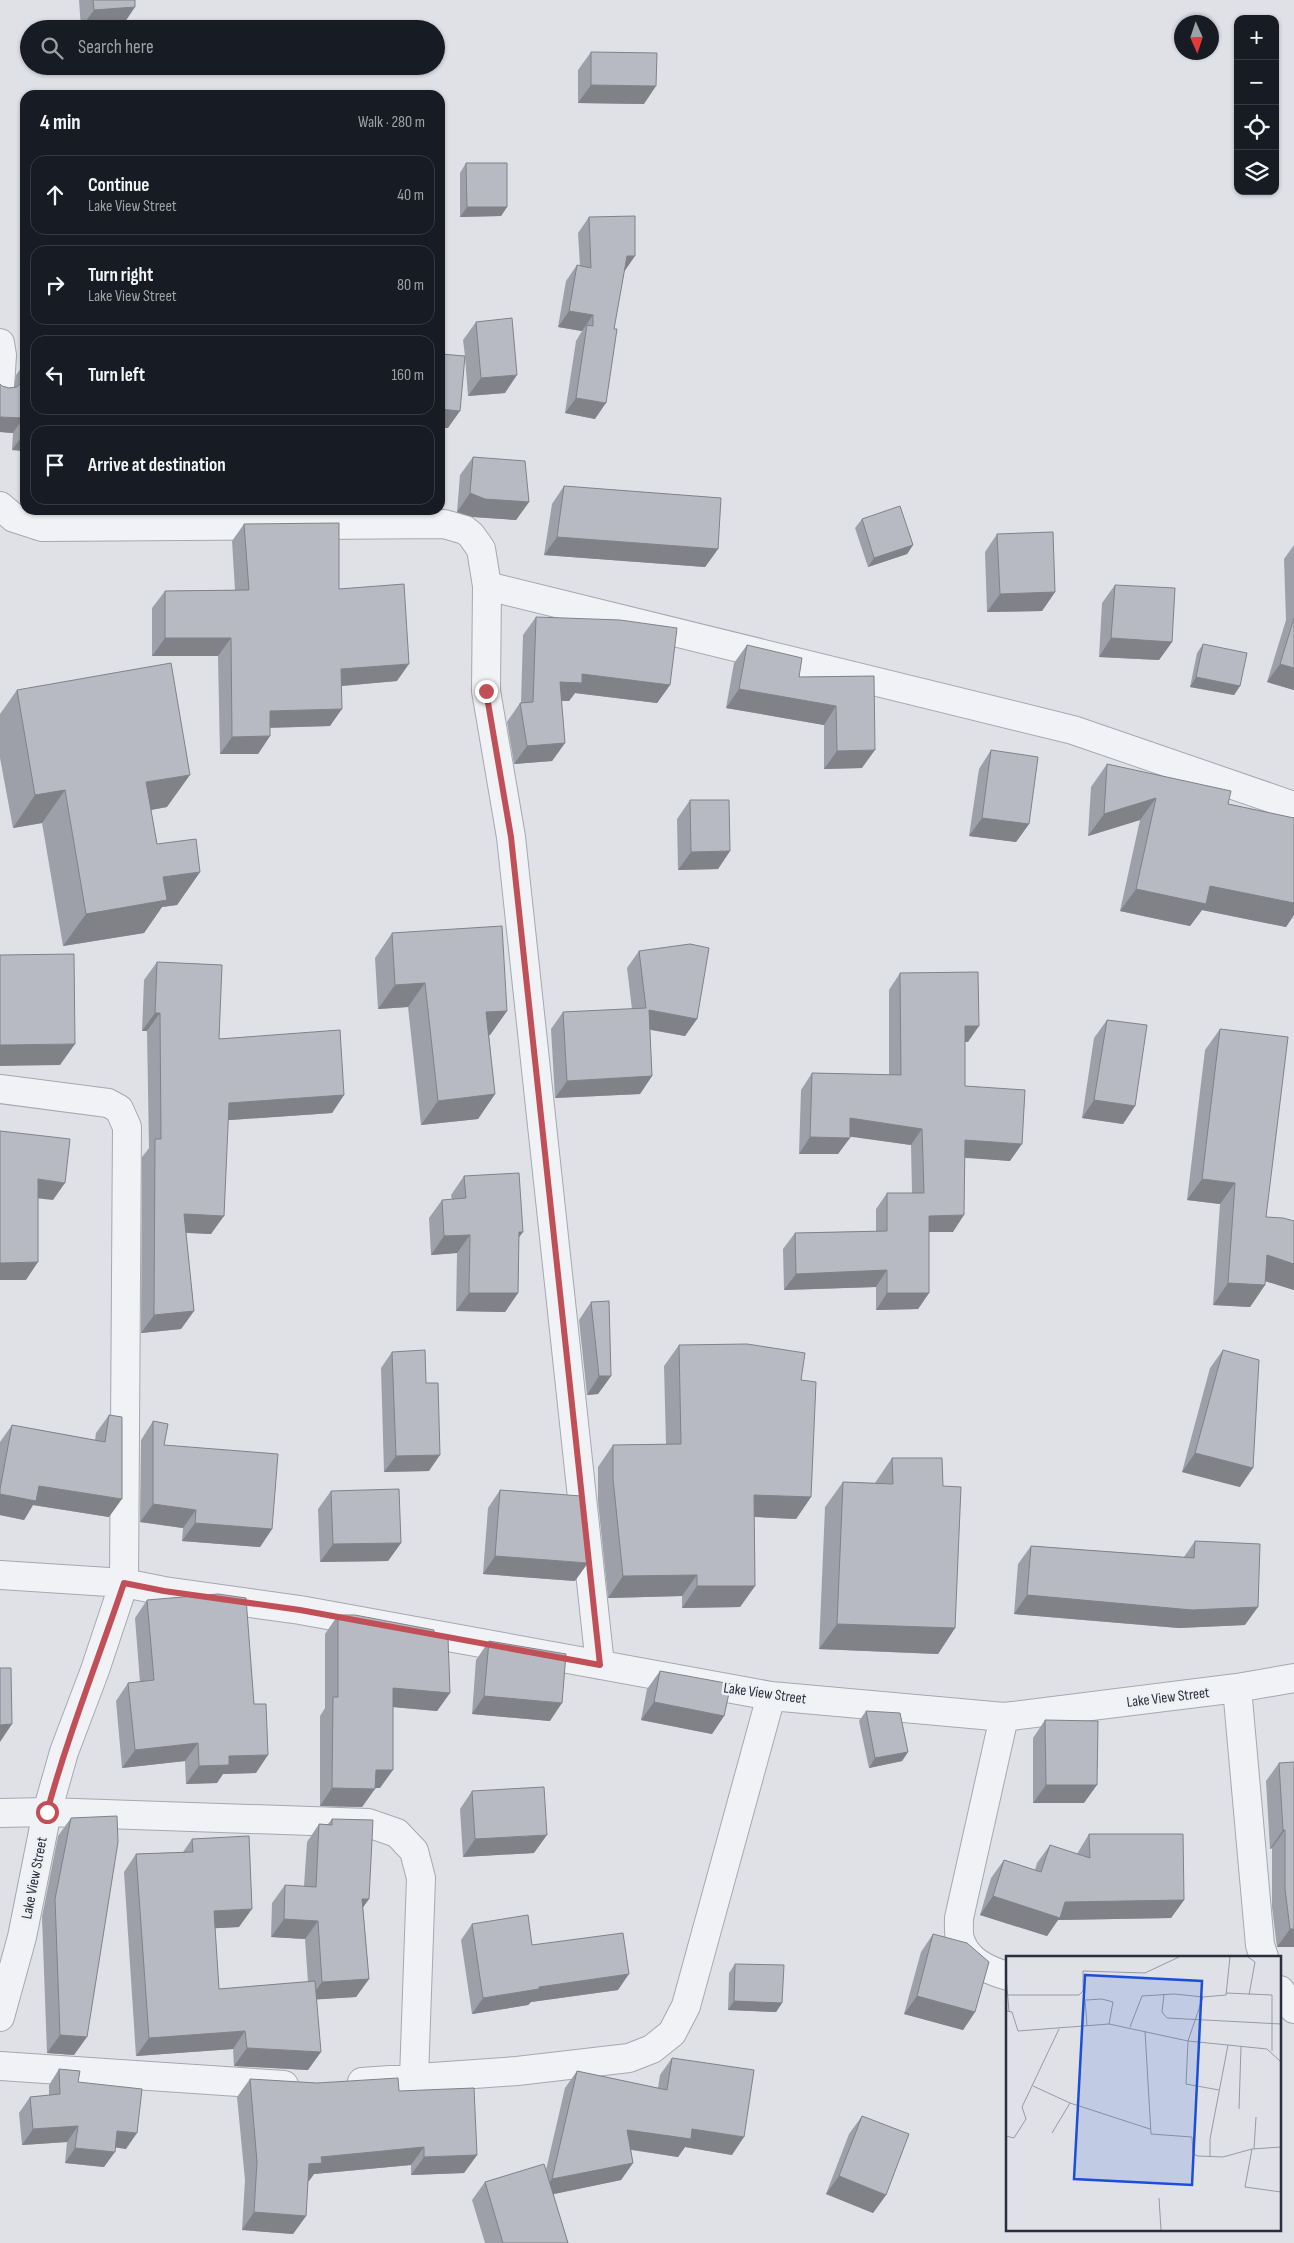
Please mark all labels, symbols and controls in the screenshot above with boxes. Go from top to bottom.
north arrow [1174,15,1219,60]
map controls [1234,15,1279,195]
button: + [1234,15,1279,60]
search box [20,20,445,75]
icon: search [38,34,66,62]
text: Search here [78,36,154,59]
button: − [1234,60,1279,105]
button: locate [1234,105,1279,150]
text: 4 min [40,110,81,135]
text: Walk · 280 m [358,113,425,132]
button: layers [1234,150,1279,195]
text: Continue [88,174,149,197]
icon: ahead [41,181,69,209]
text: 40 m [397,186,424,205]
text: Lake View Street [88,197,177,216]
text: Turn right [88,264,153,287]
icon: right [41,271,69,299]
text: 80 m [397,276,424,295]
text: Lake View Street [88,287,177,306]
icon: left [41,361,69,389]
text: Turn left [88,364,145,387]
text: 160 m [391,366,424,385]
icon: arrive [41,451,69,479]
text: Arrive at destination [88,454,226,477]
route end [475,680,498,703]
street label: Lake View Street [722,1678,808,1709]
street label: Lake View Street [1126,1683,1211,1712]
route start [36,1801,59,1824]
street label: Lake View Street [17,1835,52,1921]
inset map [1006,1956,1282,2230]

